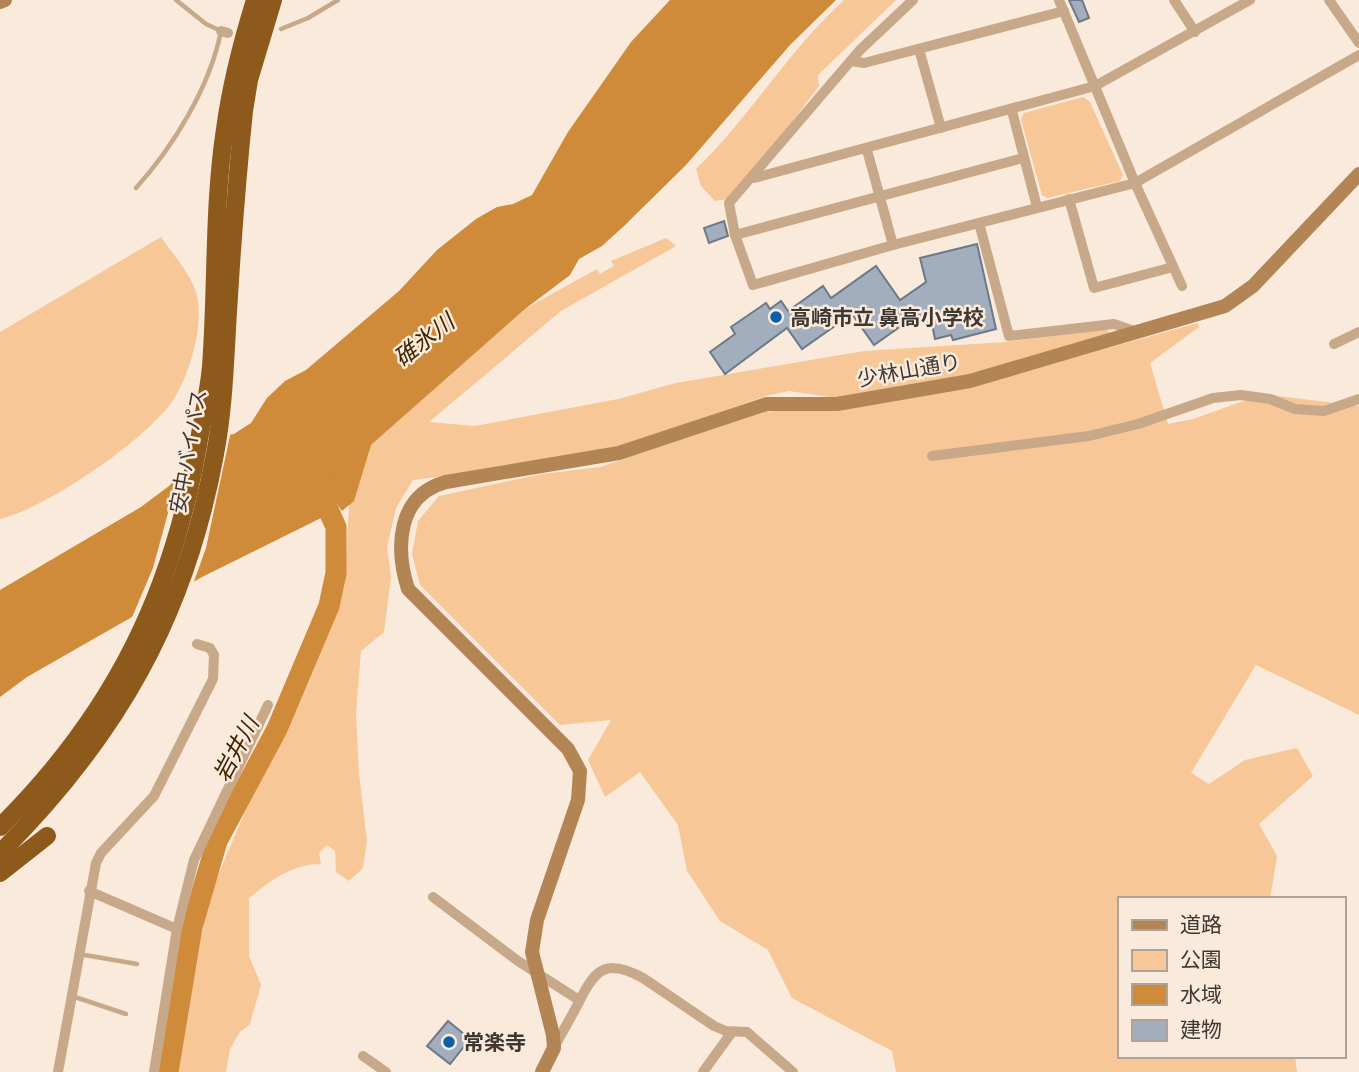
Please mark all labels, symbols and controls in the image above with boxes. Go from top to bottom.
place label: 高崎市立 鼻高小学校 [790,305,984,330]
water label: 碓氷川 [388,306,462,372]
marker: 高崎市立 鼻高小学校 [768,309,784,325]
street label: 少林山通り [855,349,963,391]
street label: 安中バイパス [165,387,211,515]
water label: 岩井川 [207,709,266,786]
legend [1118,897,1345,1058]
text: 道路 [1180,912,1222,937]
text: 公園 [1180,947,1222,972]
text: 水域 [1180,982,1222,1007]
text: 建物 [1180,1017,1222,1042]
place label: 常楽寺 [463,1030,526,1055]
marker: 常楽寺 [441,1034,457,1050]

